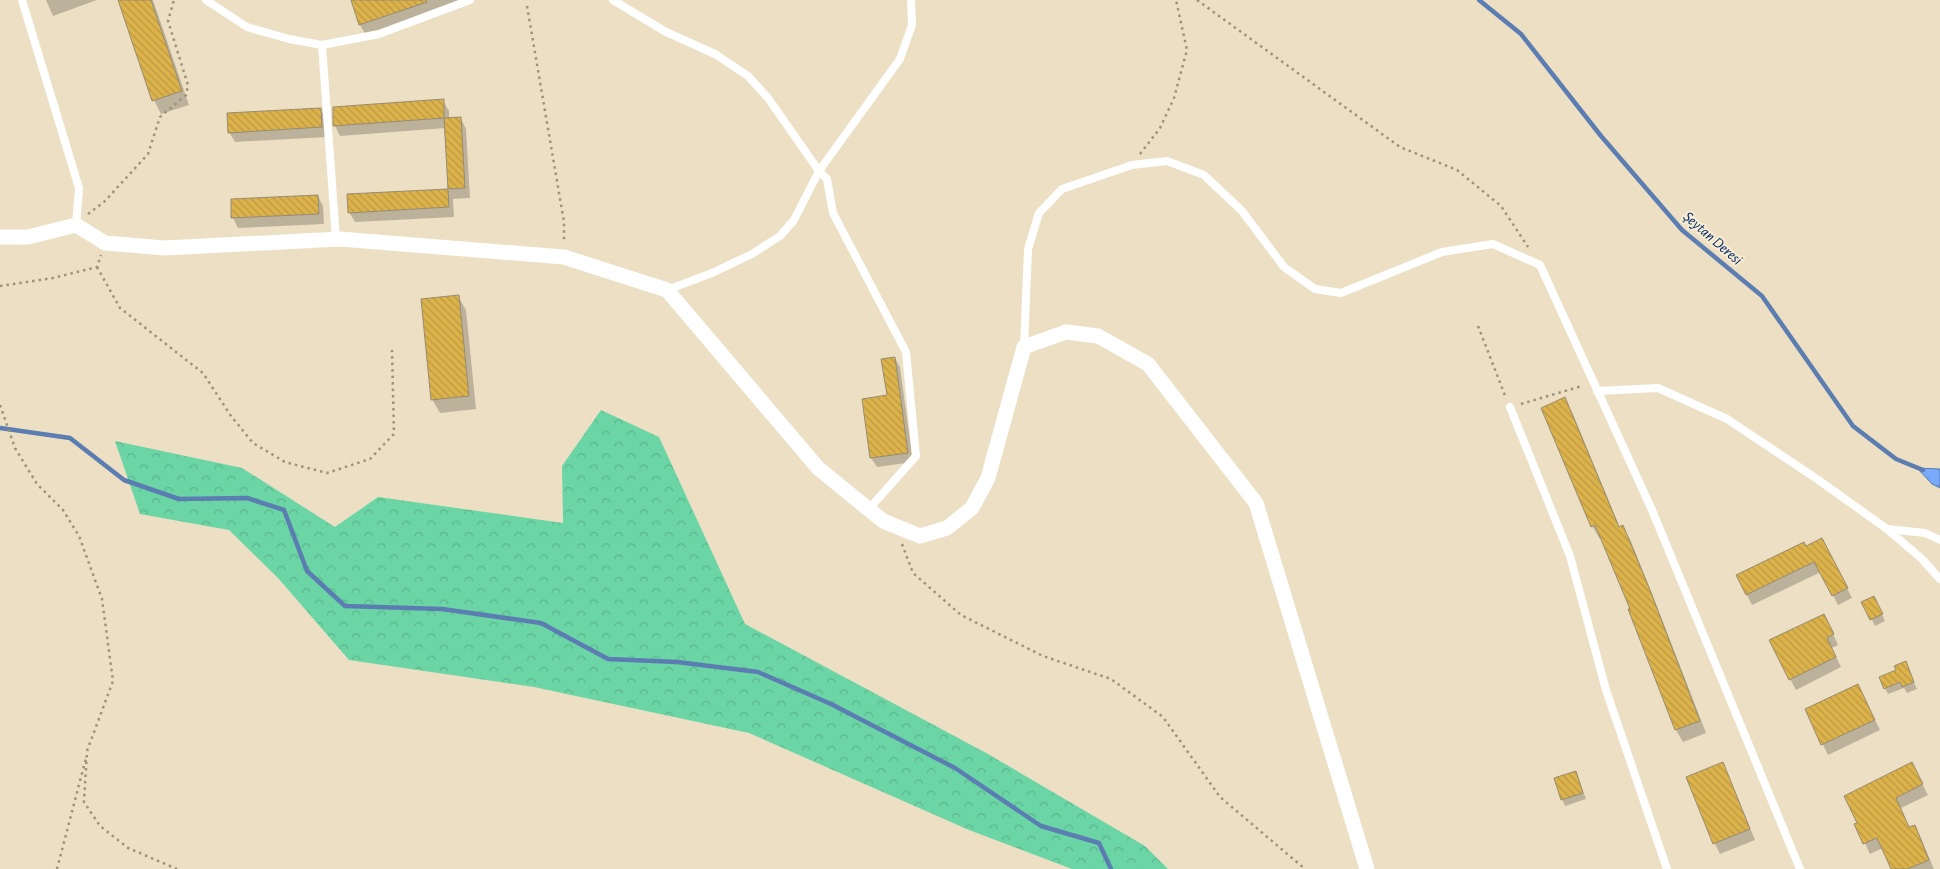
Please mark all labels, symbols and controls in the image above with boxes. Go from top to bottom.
water label: Şeytan Deresi [1680,209,1745,268]

